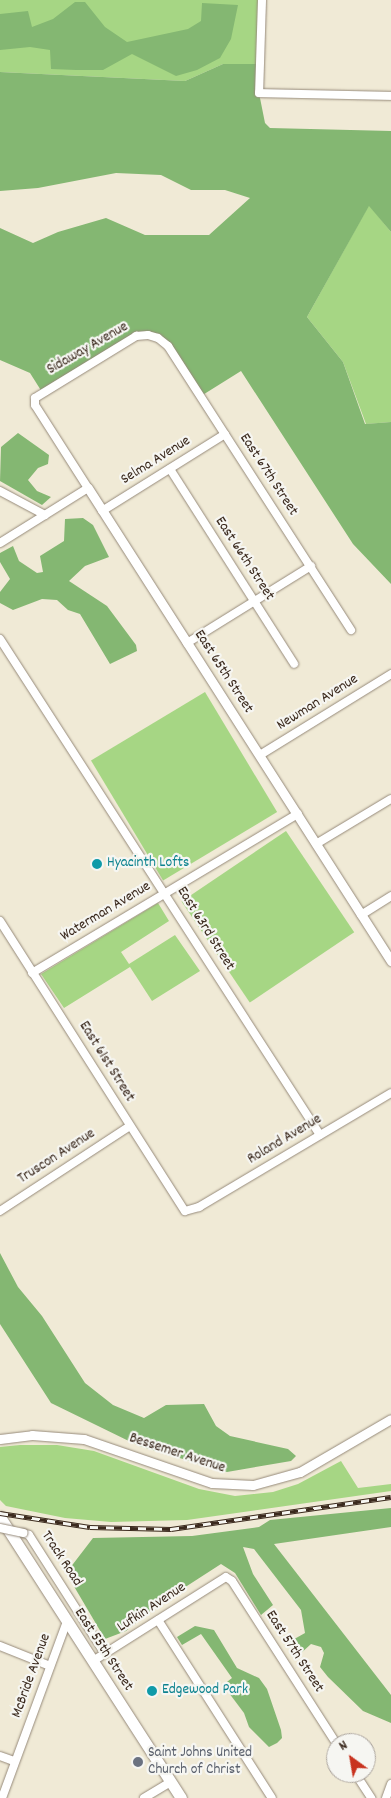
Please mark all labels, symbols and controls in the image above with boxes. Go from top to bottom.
street label: Sidaway Avenue [44,319,132,379]
street label: East 67th Street [235,430,301,520]
street label: Selma Avenue [118,433,194,489]
street label: East 66th Street [210,514,278,604]
street label: East 65th Street [189,627,257,717]
street label: Newman Avenue [274,671,362,735]
place label: Hyacinth Lofts [107,855,189,873]
marker: Hyacinth Lofts [91,858,103,870]
street label: Waterman Avenue [58,878,154,946]
street label: East 63rd Street [172,884,238,974]
street label: East 61st Street [74,1018,138,1106]
street label: Roland Avenue [245,1111,325,1169]
street label: Truscon Avenue [15,1125,99,1189]
street label: Bessemer Avenue [127,1430,227,1478]
street label: Track Road [36,1528,86,1590]
street label: Lufkin Avenue [114,1579,190,1637]
street label: East 55th Street [69,1605,137,1695]
street label: East 57th Street [261,1608,327,1696]
street label: McBride Avenue [8,1631,56,1721]
place label: Edgewood Park [162,1682,248,1700]
marker: Edgewood Park [146,1685,158,1697]
north arrow [326,1733,376,1783]
text: N [335,1736,352,1756]
place label: Saint Johns United Church of Christ [148,1744,252,1779]
marker: Saint Johns United Church of Christ [132,1756,144,1768]

